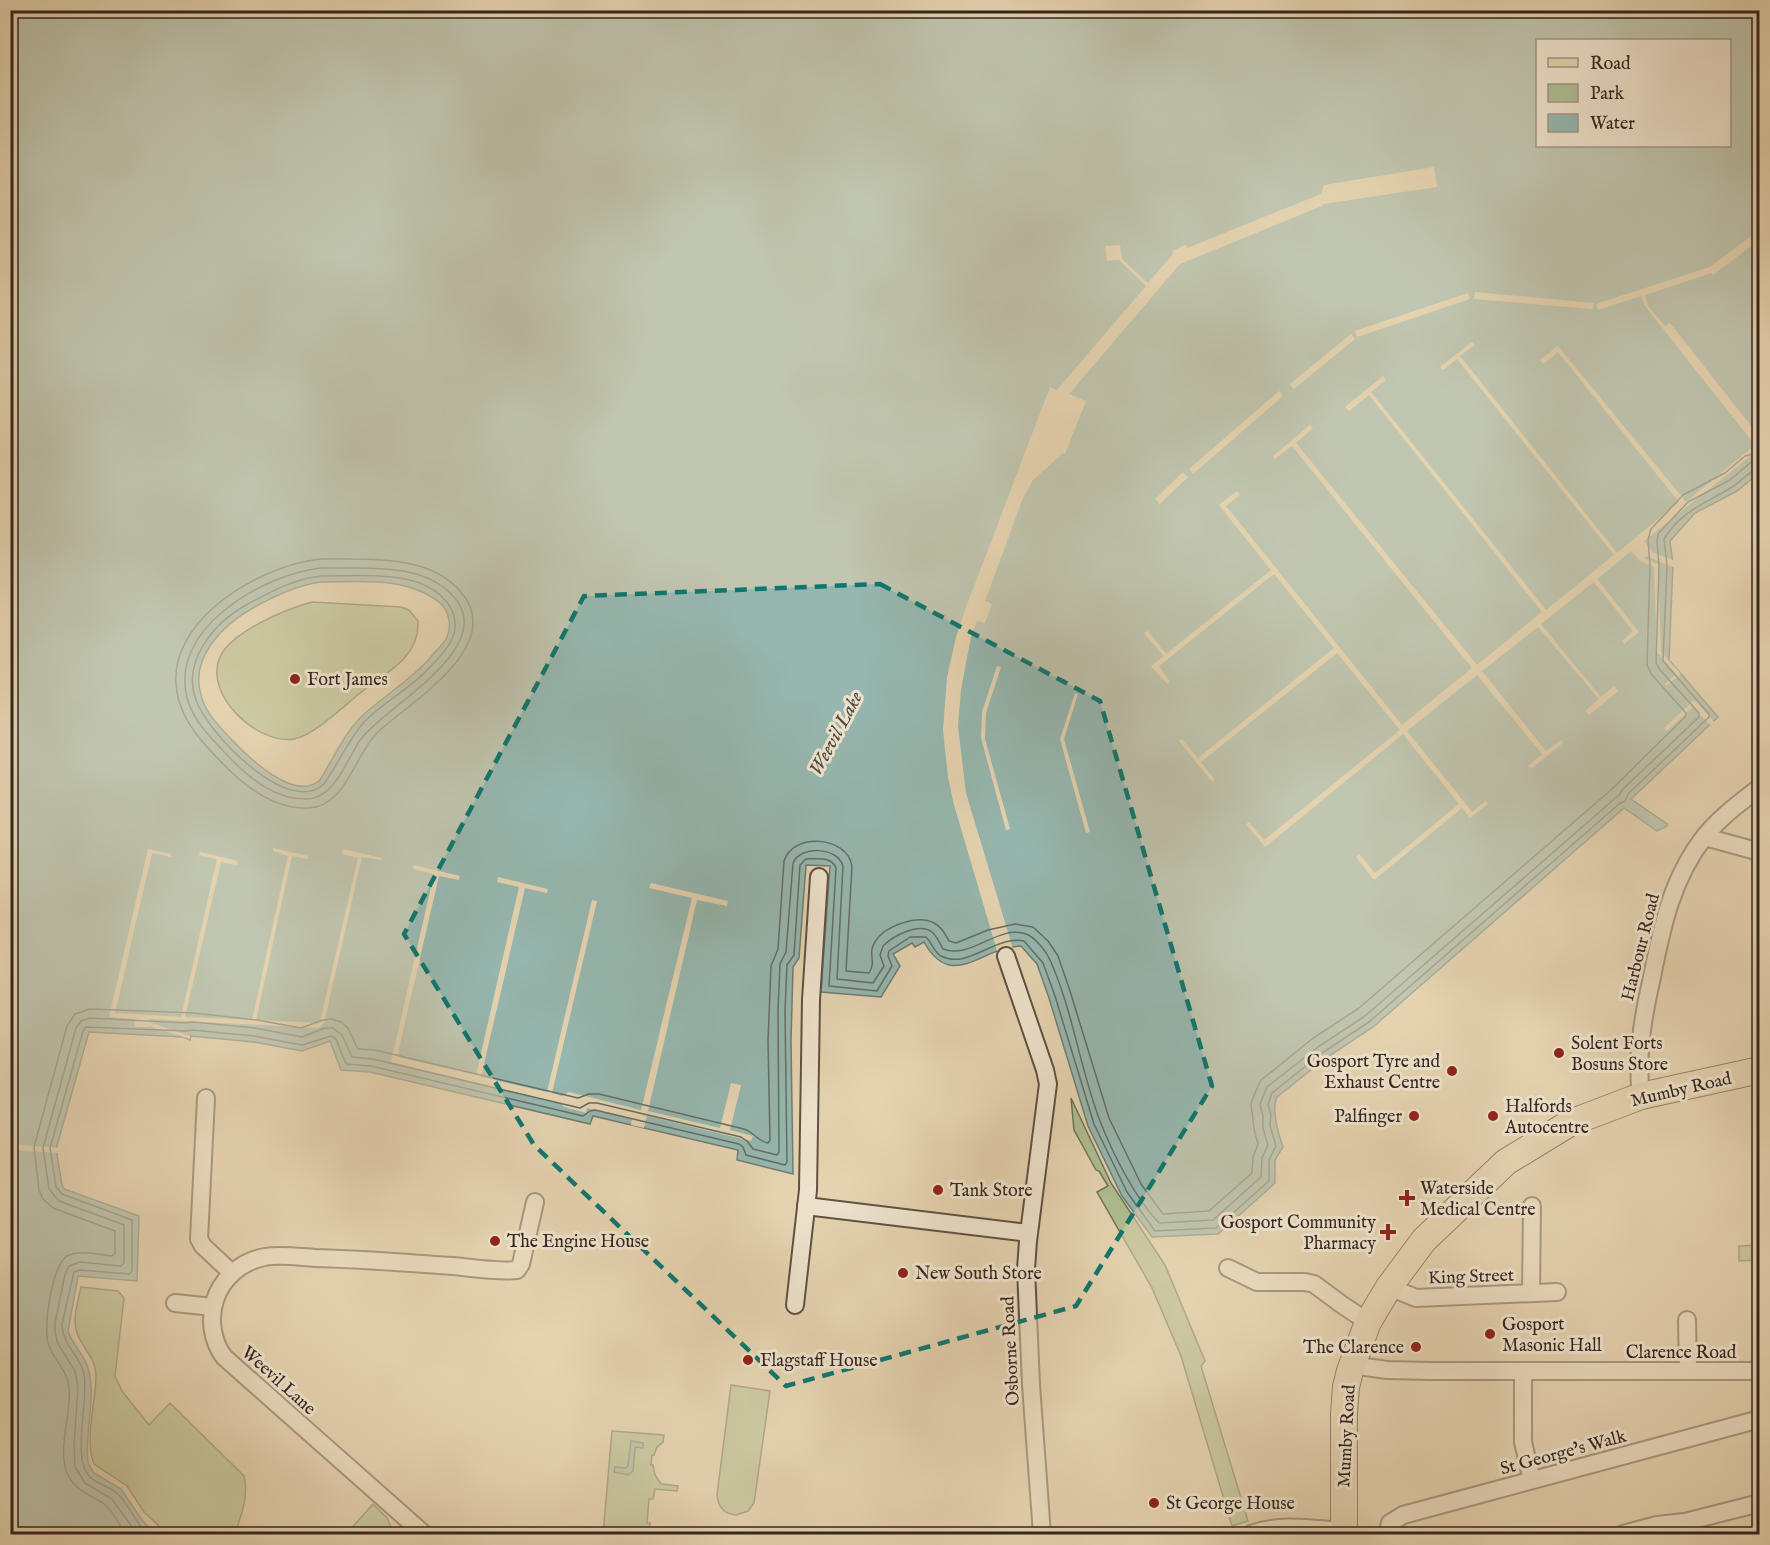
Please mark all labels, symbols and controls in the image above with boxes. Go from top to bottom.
legend [1536,39,1731,147]
text: Road [1590,53,1631,76]
text: Park [1590,83,1625,106]
text: Water [1590,113,1635,136]
place label: Fort James [307,669,388,692]
marker: Fort James [288,672,302,686]
water label: Weevil Lake [804,687,869,780]
street label: Harbour Road [1617,891,1666,1003]
place label: Solent Forts Bosuns Store [1571,1033,1668,1077]
marker: Solent Forts Bosuns Store [1552,1046,1566,1060]
place label: Gosport Tyre and Exhaust Centre [1307,1051,1440,1095]
marker: Gosport Tyre and Exhaust Centre [1445,1064,1459,1078]
street label: Mumby Road [1629,1068,1734,1113]
place label: Halfords Autocentre [1504,1096,1589,1140]
place label: Palfinger [1334,1106,1402,1129]
marker: Palfinger [1407,1109,1421,1123]
marker: Halfords Autocentre [1486,1109,1500,1123]
place label: Waterside Medical Centre [1420,1178,1535,1222]
place label: Tank Store [950,1180,1033,1203]
marker: Tank Store [931,1183,945,1197]
marker: Waterside Medical Centre [1398,1189,1416,1207]
place label: Gosport Community Pharmacy [1221,1212,1376,1256]
marker: Gosport Community Pharmacy [1381,1225,1395,1239]
place label: The Engine House [507,1231,649,1254]
marker: The Engine House [488,1234,502,1248]
place label: New South Store [915,1263,1042,1286]
street label: King Street [1428,1265,1514,1290]
marker: New South Store [896,1266,910,1280]
street label: Osborne Road [997,1295,1026,1406]
place label: Gosport Masonic Hall [1502,1314,1602,1358]
marker: Gosport Masonic Hall [1483,1327,1497,1341]
place label: The Clarence [1303,1337,1404,1360]
marker: The Clarence [1409,1340,1423,1354]
street label: Weevil Lane [236,1341,320,1421]
street label: Clarence Road [1626,1342,1737,1365]
place label: Flagstaff House [760,1350,878,1373]
marker: Flagstaff House [741,1353,755,1367]
street label: Mumby Road [1333,1384,1362,1488]
street label: St George's Walk [1498,1425,1629,1481]
place label: St George House [1166,1493,1295,1516]
marker: St George House [1147,1496,1161,1510]

